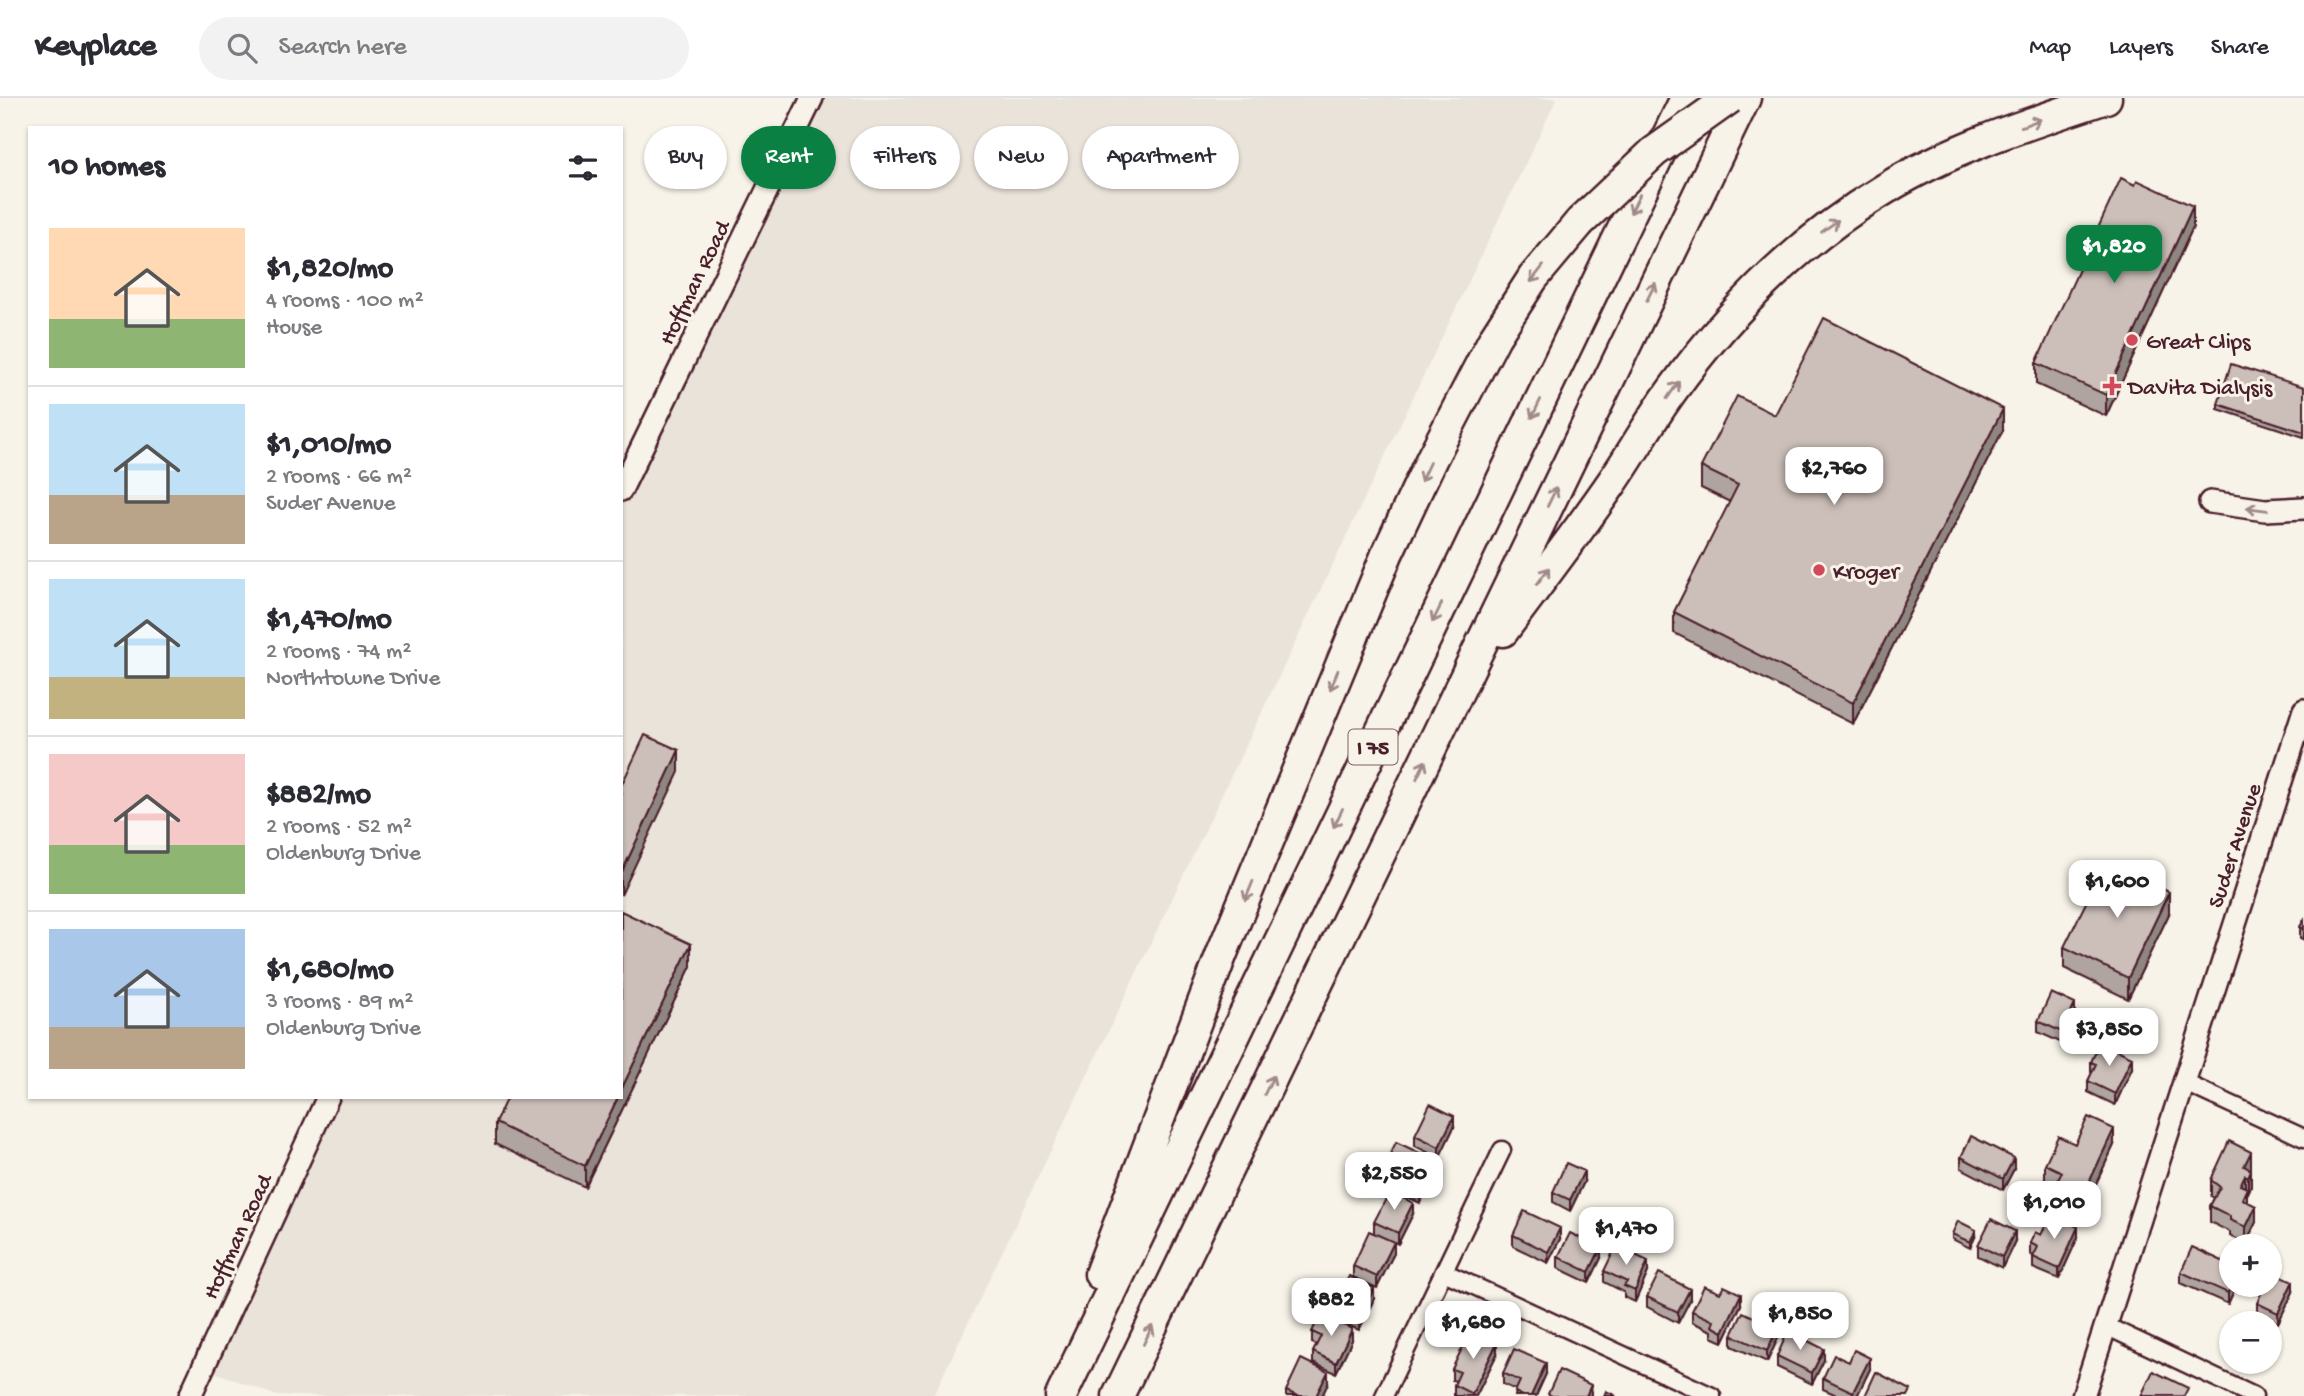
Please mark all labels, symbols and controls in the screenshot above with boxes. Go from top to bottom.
search box [199,17,689,80]
text: Keyplace [35,29,157,67]
icon: search [223,29,261,67]
text: Search here [279,33,407,64]
text: Map [2029,34,2071,63]
text: Layers [2109,34,2173,63]
text: Share [2211,34,2269,63]
one-way arrow [2020,116,2042,128]
chip: Buy [644,126,727,189]
chip: Rent [741,126,836,189]
chip: Filters [850,126,960,189]
chip: New [974,126,1068,189]
chip: Apartment [1082,126,1239,189]
icon: filters [564,149,602,187]
text: 10 homes [49,151,165,186]
one-way arrow [1628,193,1641,214]
street label: Hoffman Road [654,216,739,350]
one-way arrow [1820,219,1839,234]
pin: $1,820 [2057,226,2171,285]
text: $1,820 [2082,234,2146,261]
text: $1,820/mo [266,253,393,288]
icon: home [105,256,189,340]
one-way arrow [1529,264,1544,283]
one-way arrow [1645,282,1659,303]
text: 4 rooms · 100 m² [266,288,424,315]
text: House [266,315,322,342]
place label: Great Clips [2146,330,2251,357]
marker: Great Clips [2124,332,2140,348]
marker: DaVita Dialysis [2102,376,2122,396]
place label: DaVita Dialysis [2126,376,2273,403]
one-way arrow [1666,381,1680,400]
one-way arrow [1529,398,1543,419]
text: $1,010/mo [266,429,391,464]
icon: home [105,432,189,516]
pin: $2,760 [1777,448,1891,507]
text: $2,760 [1801,456,1867,483]
one-way arrow [1418,461,1431,482]
text: 2 rooms · 66 m² [266,464,412,491]
one-way arrow [1546,487,1560,508]
text: Suder Avenue [266,491,396,518]
one-way arrow [2246,502,2269,515]
place label: Kroger [1833,560,1901,587]
marker: Kroger [1811,562,1827,578]
one-way arrow [1535,567,1550,586]
one-way arrow [1430,602,1444,623]
text: $1,470/mo [266,604,392,639]
icon: home [105,607,189,691]
text: 2 rooms · 74 m² [266,639,411,666]
text: Northtowne Drive [266,666,440,693]
one-way arrow [1327,669,1340,691]
road number: I 75 [1348,730,1398,764]
one-way arrow [1415,760,1429,781]
text: $882/mo [266,779,371,814]
street label: Suder Avenue [2203,779,2270,912]
icon: home [105,782,189,866]
one-way arrow [1331,807,1345,828]
text: 2 rooms · 52 m² [266,814,412,841]
text: Oldenburg Drive [266,841,421,868]
pin: $1,600 [2060,860,2174,920]
text: $1,600 [2085,869,2149,896]
one-way arrow [1241,880,1254,902]
text: $1,680/mo [266,954,394,989]
icon: home [105,957,189,1041]
text: 3 rooms · 89 m² [266,989,413,1016]
pin: $3,850 [2052,1009,2166,1068]
text: Oldenburg Drive [266,1016,421,1043]
text: $3,850 [2075,1017,2143,1044]
one-way arrow [1262,1075,1276,1096]
pin: $2,550 [1337,1152,1451,1212]
text: $2,550 [1361,1161,1427,1188]
street label: Hoffman Road [198,1169,281,1304]
pin: $1,010 [1997,1182,2111,1241]
text: $1,010 [2023,1190,2085,1217]
pin: $1,470 [1569,1208,1683,1267]
text: $1,470 [1595,1216,1657,1243]
map controls [2219,1234,2282,1374]
button: + [2219,1234,2282,1297]
pin: $882 [1290,1278,1372,1338]
text: $882 [1308,1287,1354,1314]
pin: $1,850 [1743,1292,1857,1352]
text: $1,850 [1768,1301,1832,1328]
pin: $1,680 [1416,1302,1530,1361]
text: $1,680 [1441,1310,1505,1337]
button: − [2219,1311,2282,1374]
one-way arrow [1142,1325,1155,1346]

